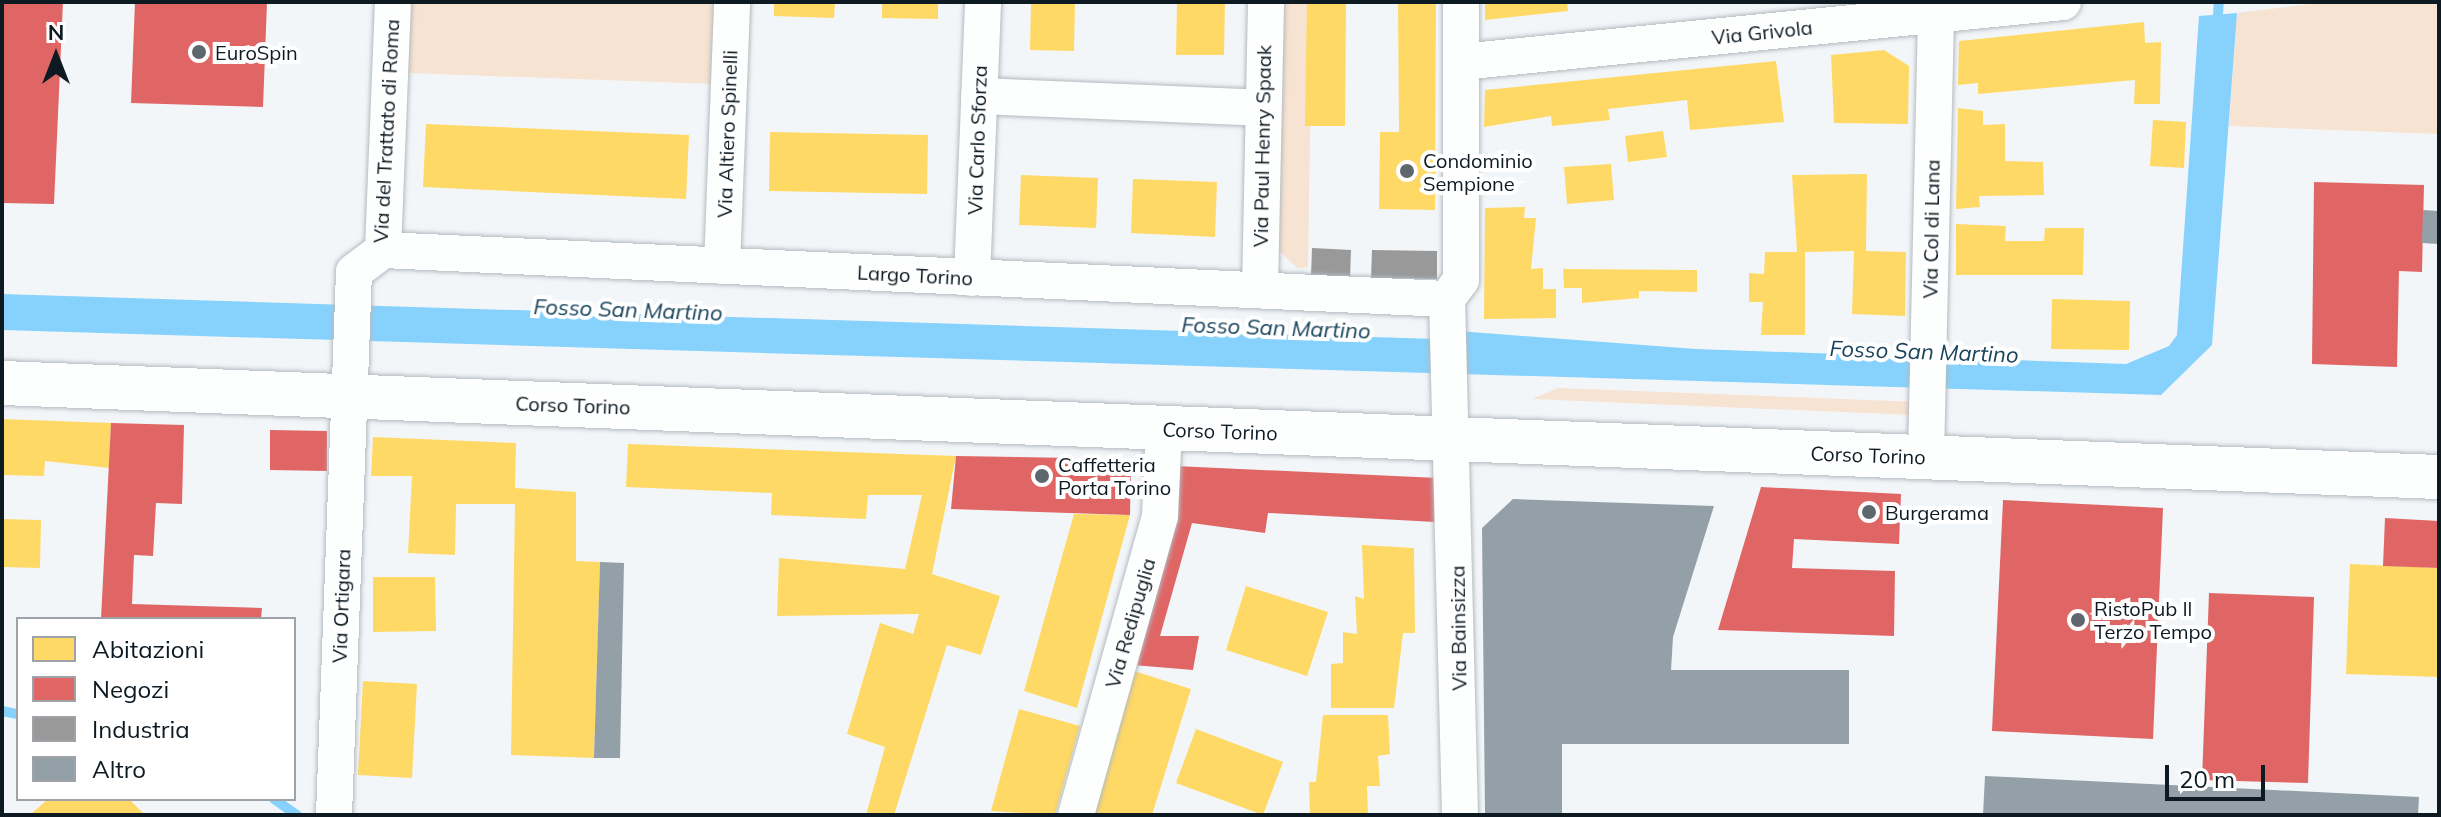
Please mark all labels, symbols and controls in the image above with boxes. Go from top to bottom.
street label: Via Grivola [1710,15,1814,49]
north arrow [16,16,96,96]
text: N [48,18,64,46]
street label: Via del Trattato di Roma [368,18,404,244]
place label: EuroSpin [215,40,298,64]
marker: EuroSpin [190,43,208,61]
street label: Via Paul Henry Spaak [1248,45,1276,247]
street label: Via Altiero Spinelli [712,50,742,218]
street label: Via Carlo Sforza [962,65,992,215]
place label: Condominio Sempione [1423,148,1533,195]
street label: Via Col di Lana [1918,159,1944,299]
marker: Condominio Sempione [1398,162,1416,180]
street label: Largo Torino [857,260,973,290]
water label: Fosso San Martino [533,294,723,326]
water label: Fosso San Martino [1181,312,1371,344]
water label: Fosso San Martino [1829,336,2019,368]
street label: Corso Torino [515,391,631,419]
street label: Corso Torino [1162,417,1278,445]
street label: Corso Torino [1810,441,1926,469]
place label: Caffetteria Porta Torino [1058,452,1171,499]
marker: Caffetteria Porta Torino [1033,467,1051,485]
place label: Burgerama [1885,500,1989,524]
marker: Burgerama [1860,503,1878,521]
street label: Via Ortigara [327,549,355,663]
street label: Via Redipuglia [1100,555,1160,691]
street label: Via Bainsizza [1445,565,1471,691]
place label: RistoPub Il Terzo Tempo [2094,596,2212,643]
marker: RistoPub Il Terzo Tempo [2069,611,2087,629]
legend [16,617,296,801]
text: Abitazioni [92,634,204,664]
text: Negozi [92,674,169,704]
text: Industria [92,714,190,744]
scale bar [2169,749,2269,799]
text: Altro [92,754,146,784]
text: 20 m [2179,764,2235,794]

